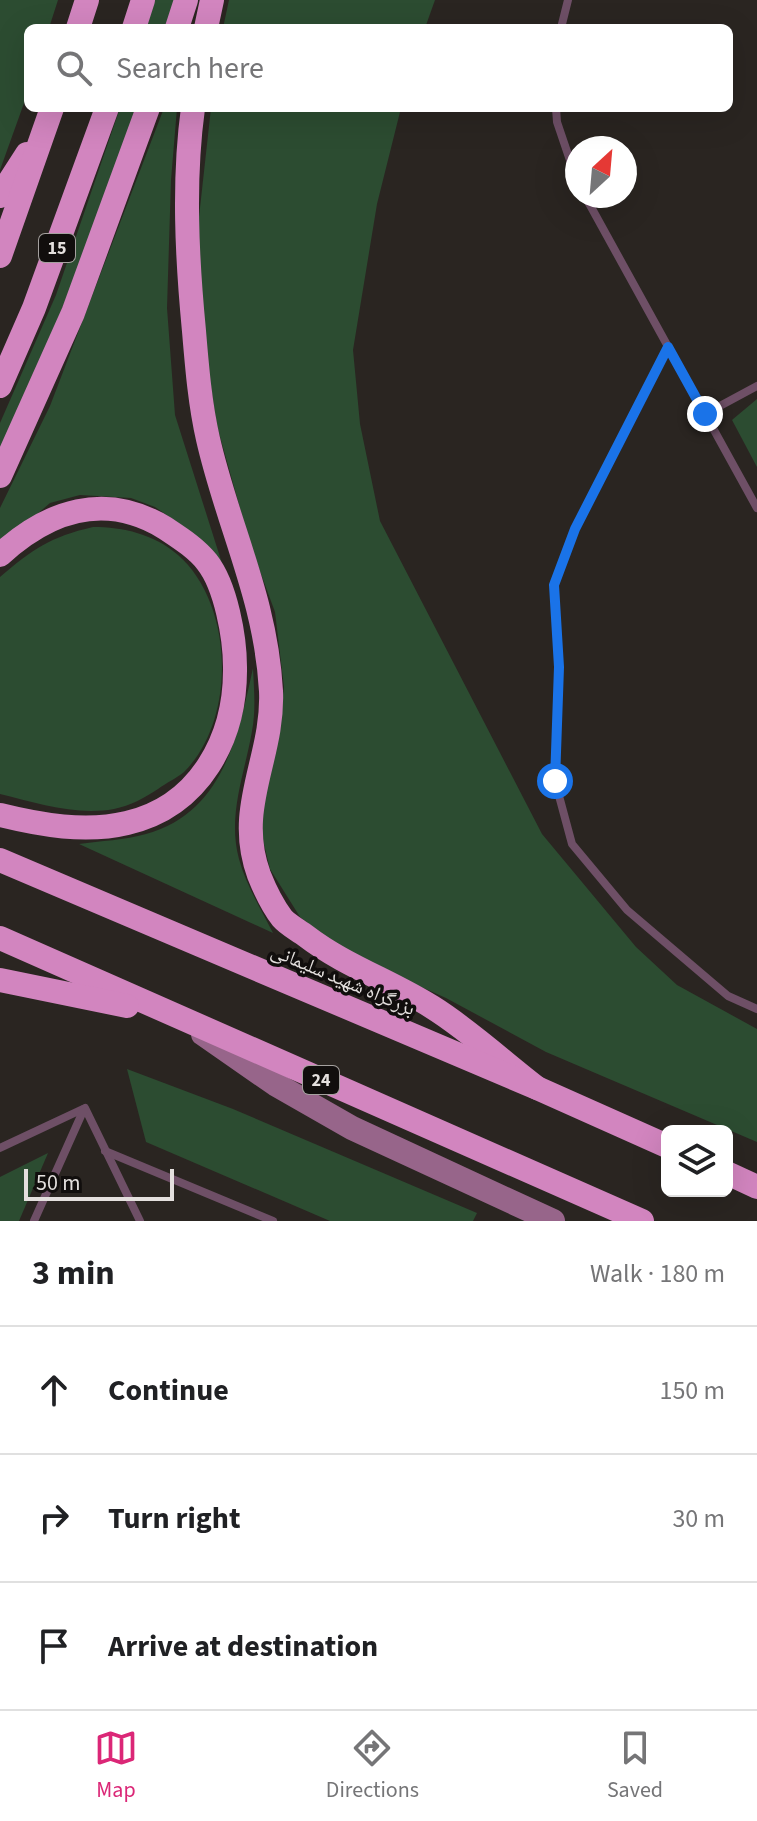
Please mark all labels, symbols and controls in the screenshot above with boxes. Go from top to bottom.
search box [24,24,733,112]
icon: search [52,46,96,90]
text: Search here [116,47,264,90]
north arrow [565,136,637,208]
road number: 15 [39,234,75,262]
route end [687,396,723,432]
route start [537,763,573,799]
street label: بزرگراه شهید سلیمانی [267,937,419,1023]
road number: 24 [303,1066,339,1094]
map controls [661,1125,733,1197]
button: layers [661,1125,733,1197]
scale bar [24,1165,174,1201]
text: 50 m [36,1167,81,1199]
text: 3 min [32,1249,115,1298]
text: Walk · 180 m [590,1255,725,1292]
icon: ahead [32,1368,76,1412]
text: Continue [108,1369,229,1412]
text: 150 m [659,1372,725,1409]
icon: right [32,1496,76,1540]
text: Turn right [108,1497,240,1540]
text: 30 m [672,1500,725,1537]
icon: arrive [32,1624,76,1668]
text: Arrive at destination [108,1625,378,1668]
tab: Map [94,1726,138,1806]
tab: Directions [326,1726,419,1806]
tab: Saved [607,1726,663,1806]

